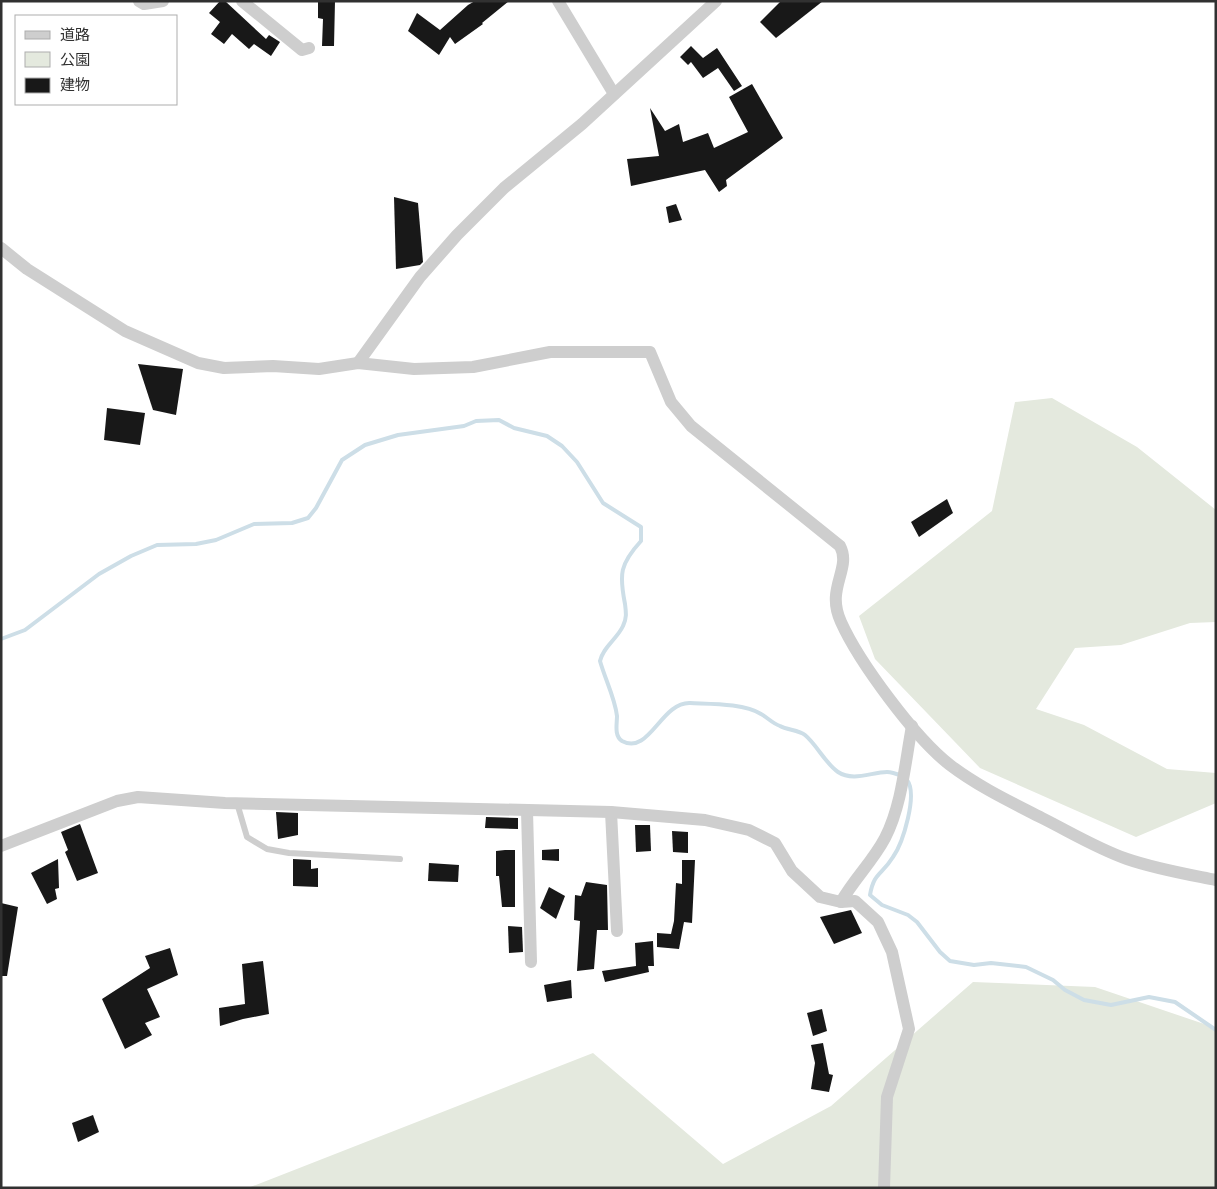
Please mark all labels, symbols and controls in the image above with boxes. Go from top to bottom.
legend [15,15,178,105]
text: 道路 [60,25,90,44]
text: 公園 [60,50,90,69]
text: 建物 [60,75,90,94]

